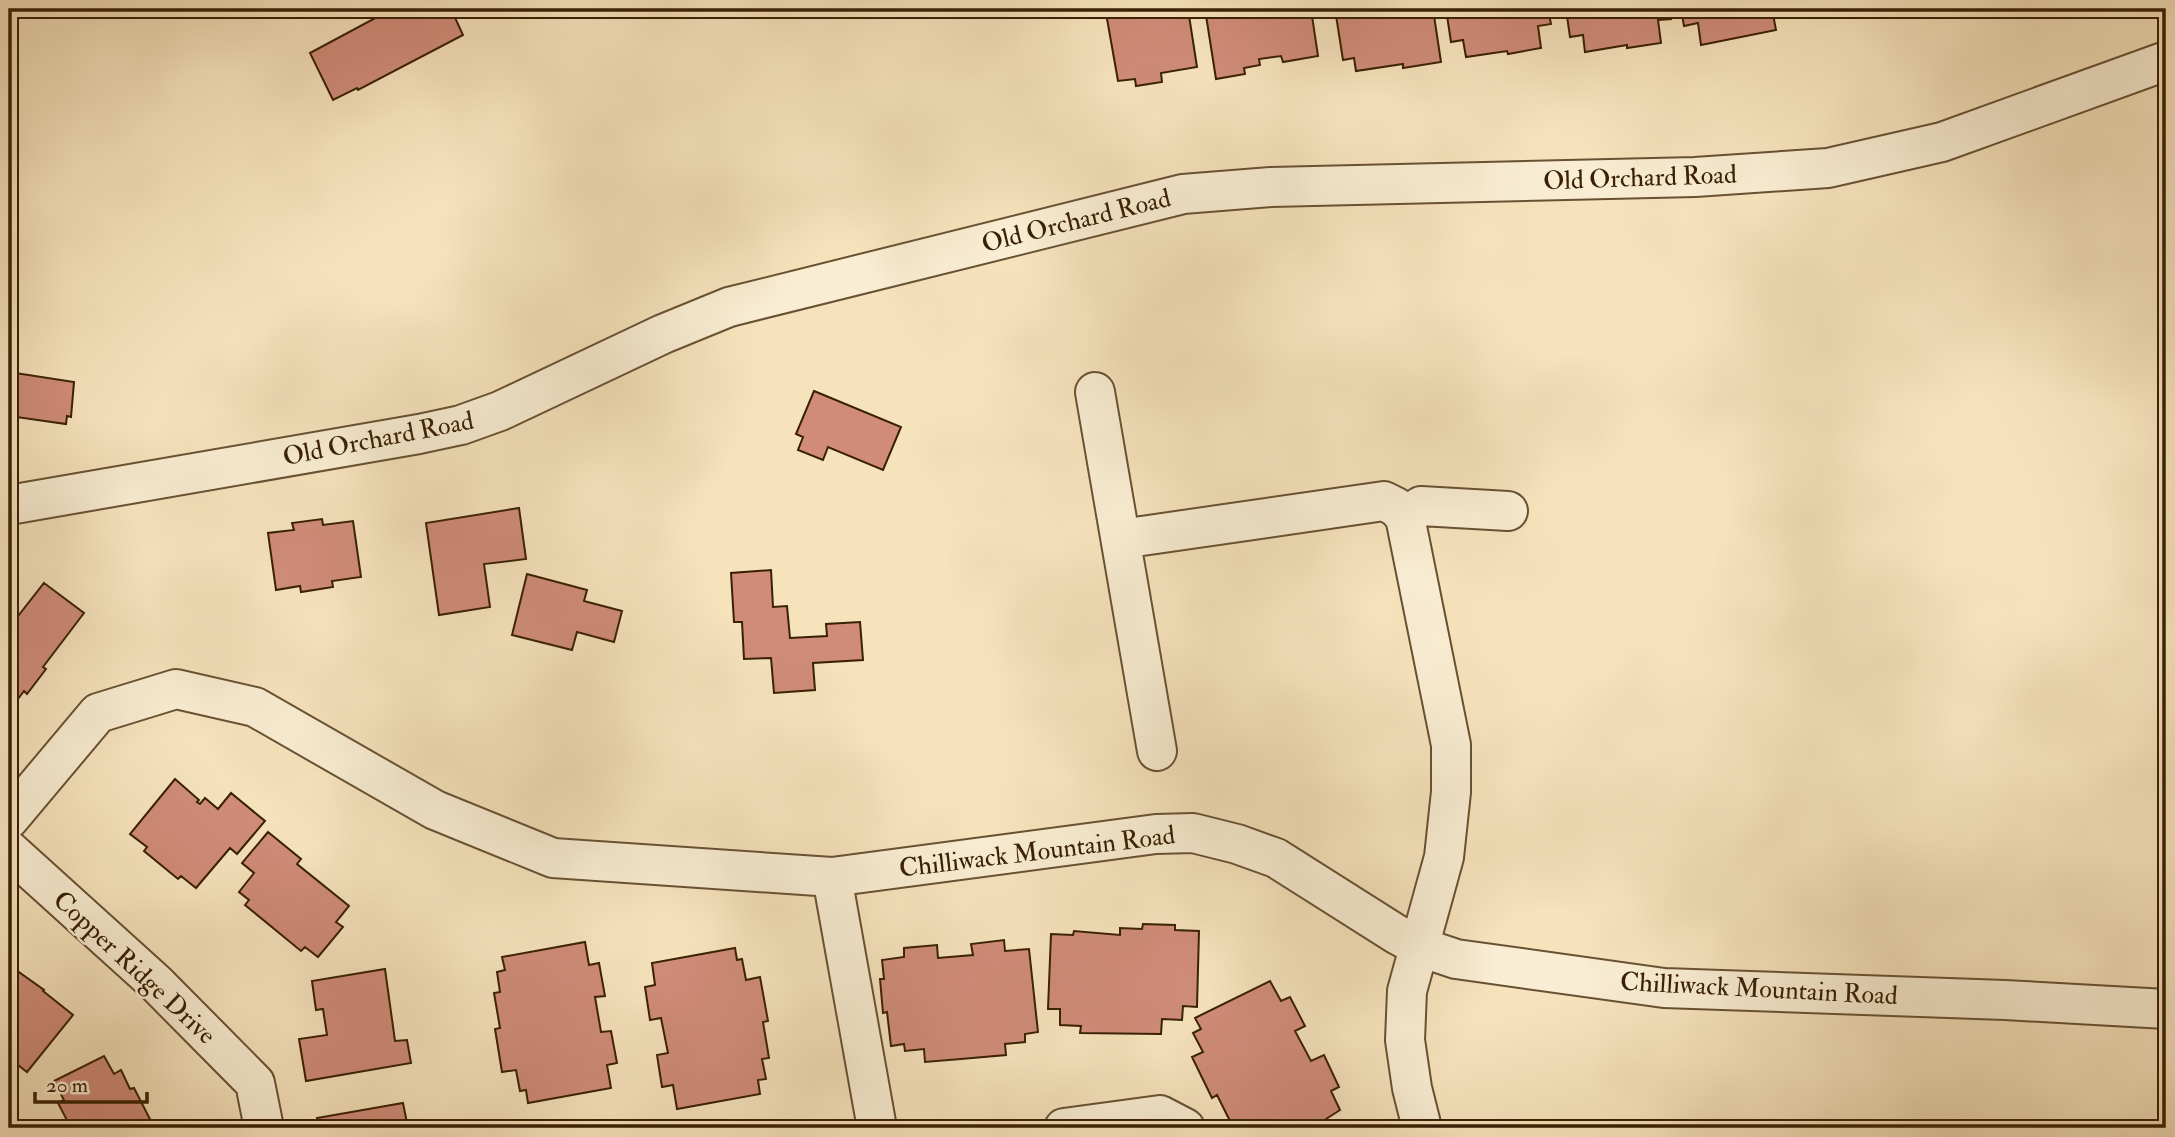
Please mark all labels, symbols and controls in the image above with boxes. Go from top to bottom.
street label: Old Orchard Road [1543,159,1738,197]
street label: Old Orchard Road [978,182,1174,260]
street label: Old Orchard Road [280,405,476,473]
street label: Chilliwack Mountain Road [897,819,1177,885]
street label: Copper Ridge Drive [46,884,222,1052]
street label: Chilliwack Mountain Road [1619,966,1899,1012]
scale bar [35,1060,147,1104]
text: 20 m [46,1072,88,1099]

